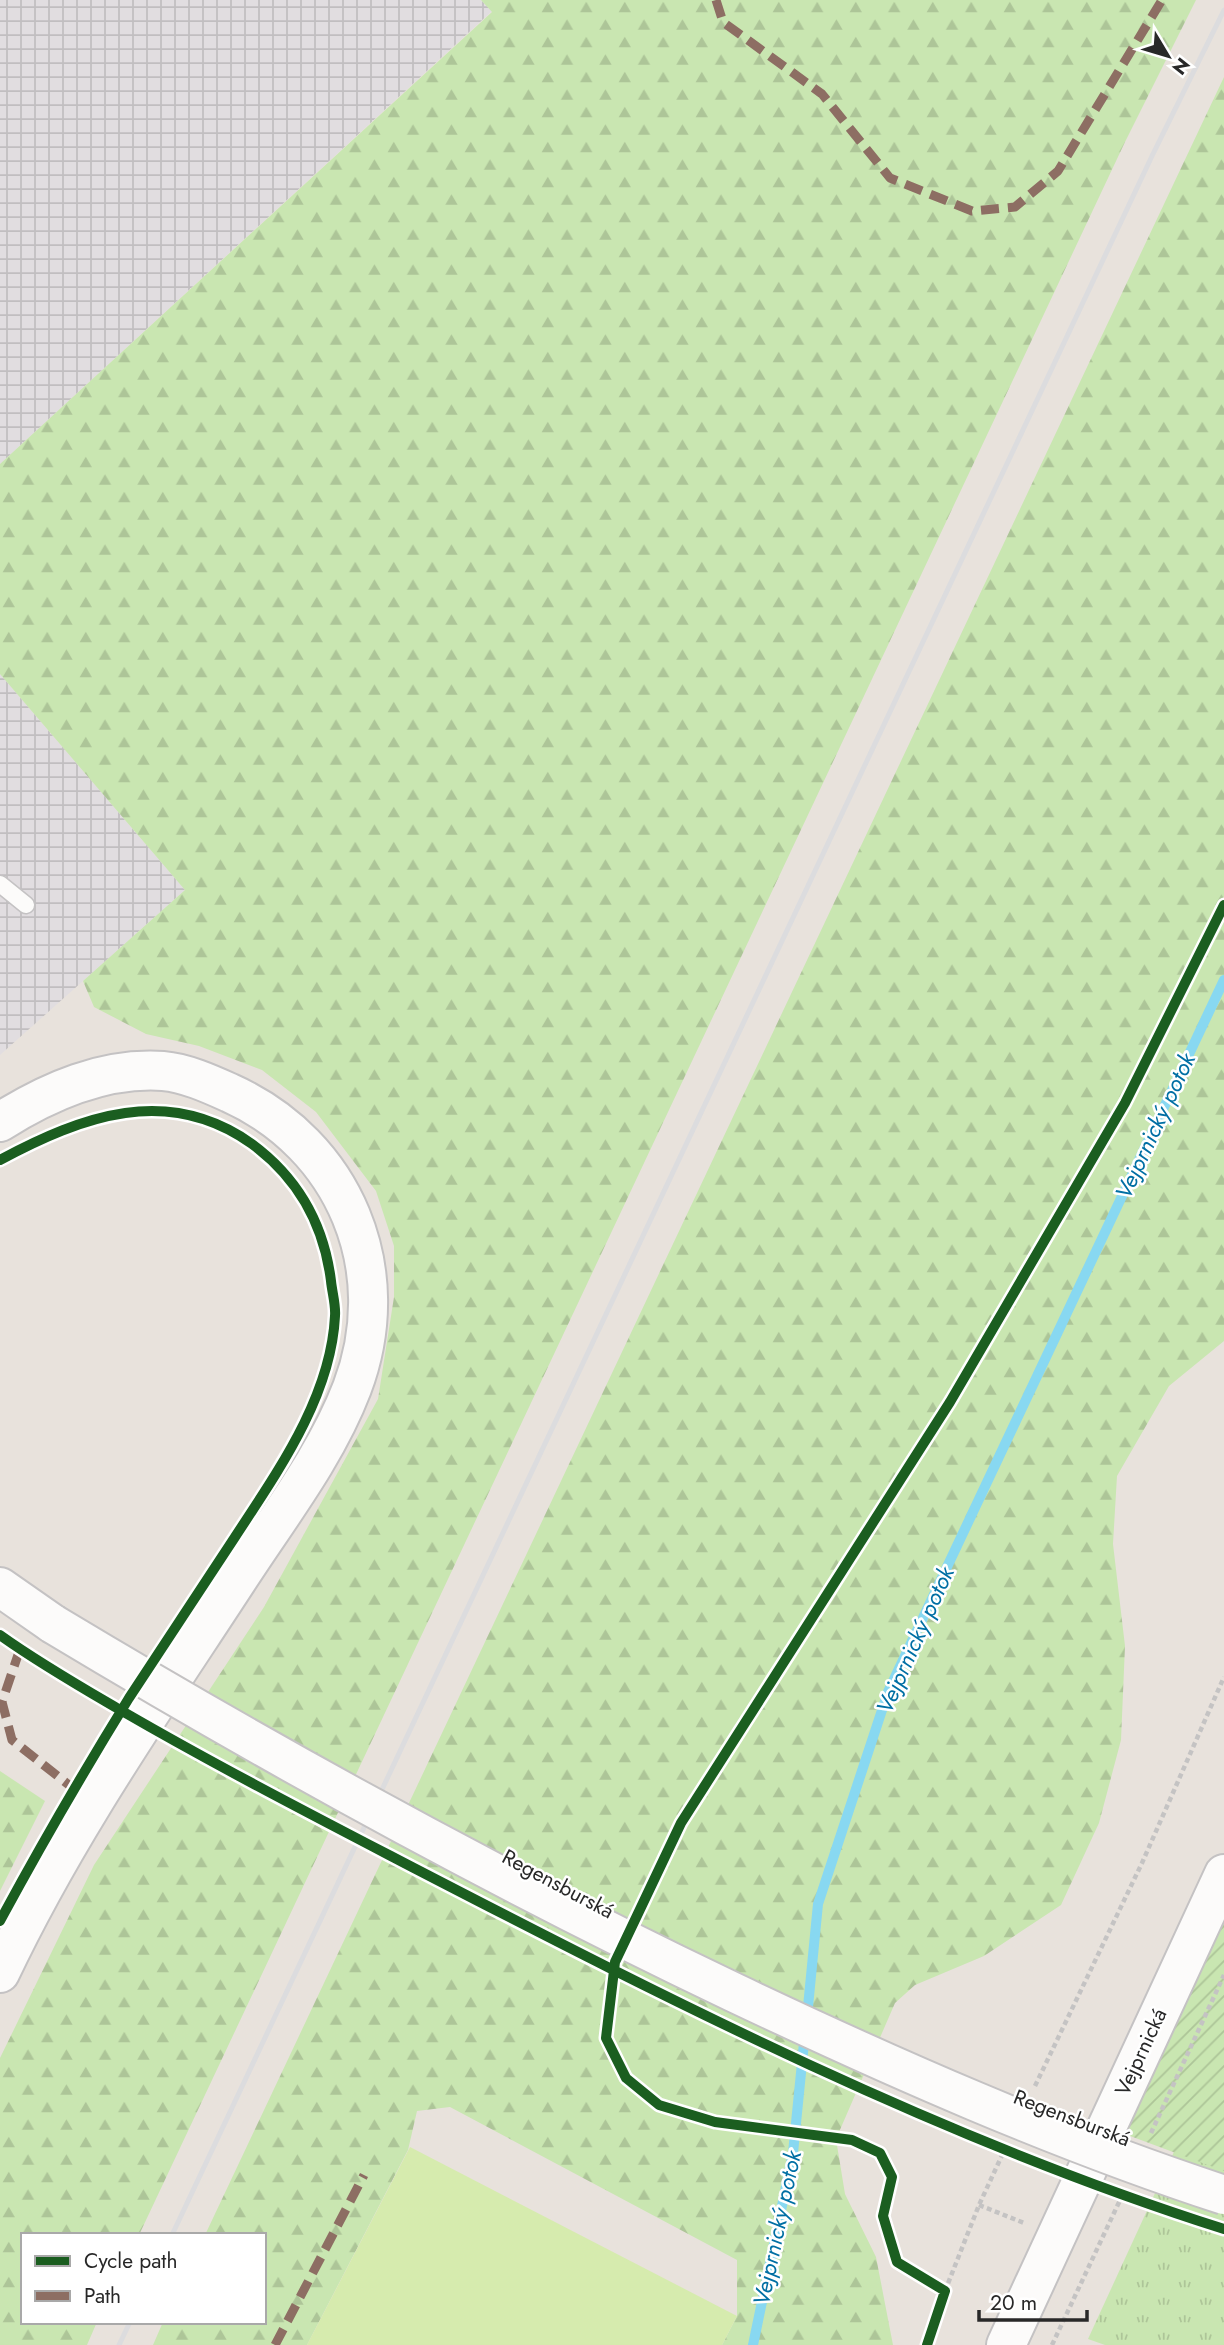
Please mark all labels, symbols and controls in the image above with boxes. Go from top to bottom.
north arrow [1133,21,1203,91]
text: N [1166,52,1196,80]
water label: Vejprnický potok [1106,1046,1204,1205]
water label: Vejprnický potok [867,1560,963,1719]
street label: Regensburská [497,1842,619,1926]
street label: Vejprnická [1108,2003,1174,2101]
street label: Regensburská [1009,2082,1135,2154]
water label: Vejprnický potok [744,2146,810,2309]
legend [21,2233,266,2324]
text: Cycle path [84,2246,177,2276]
scale bar [979,2278,1088,2322]
text: Path [84,2281,121,2311]
text: 20 m [990,2288,1037,2318]

